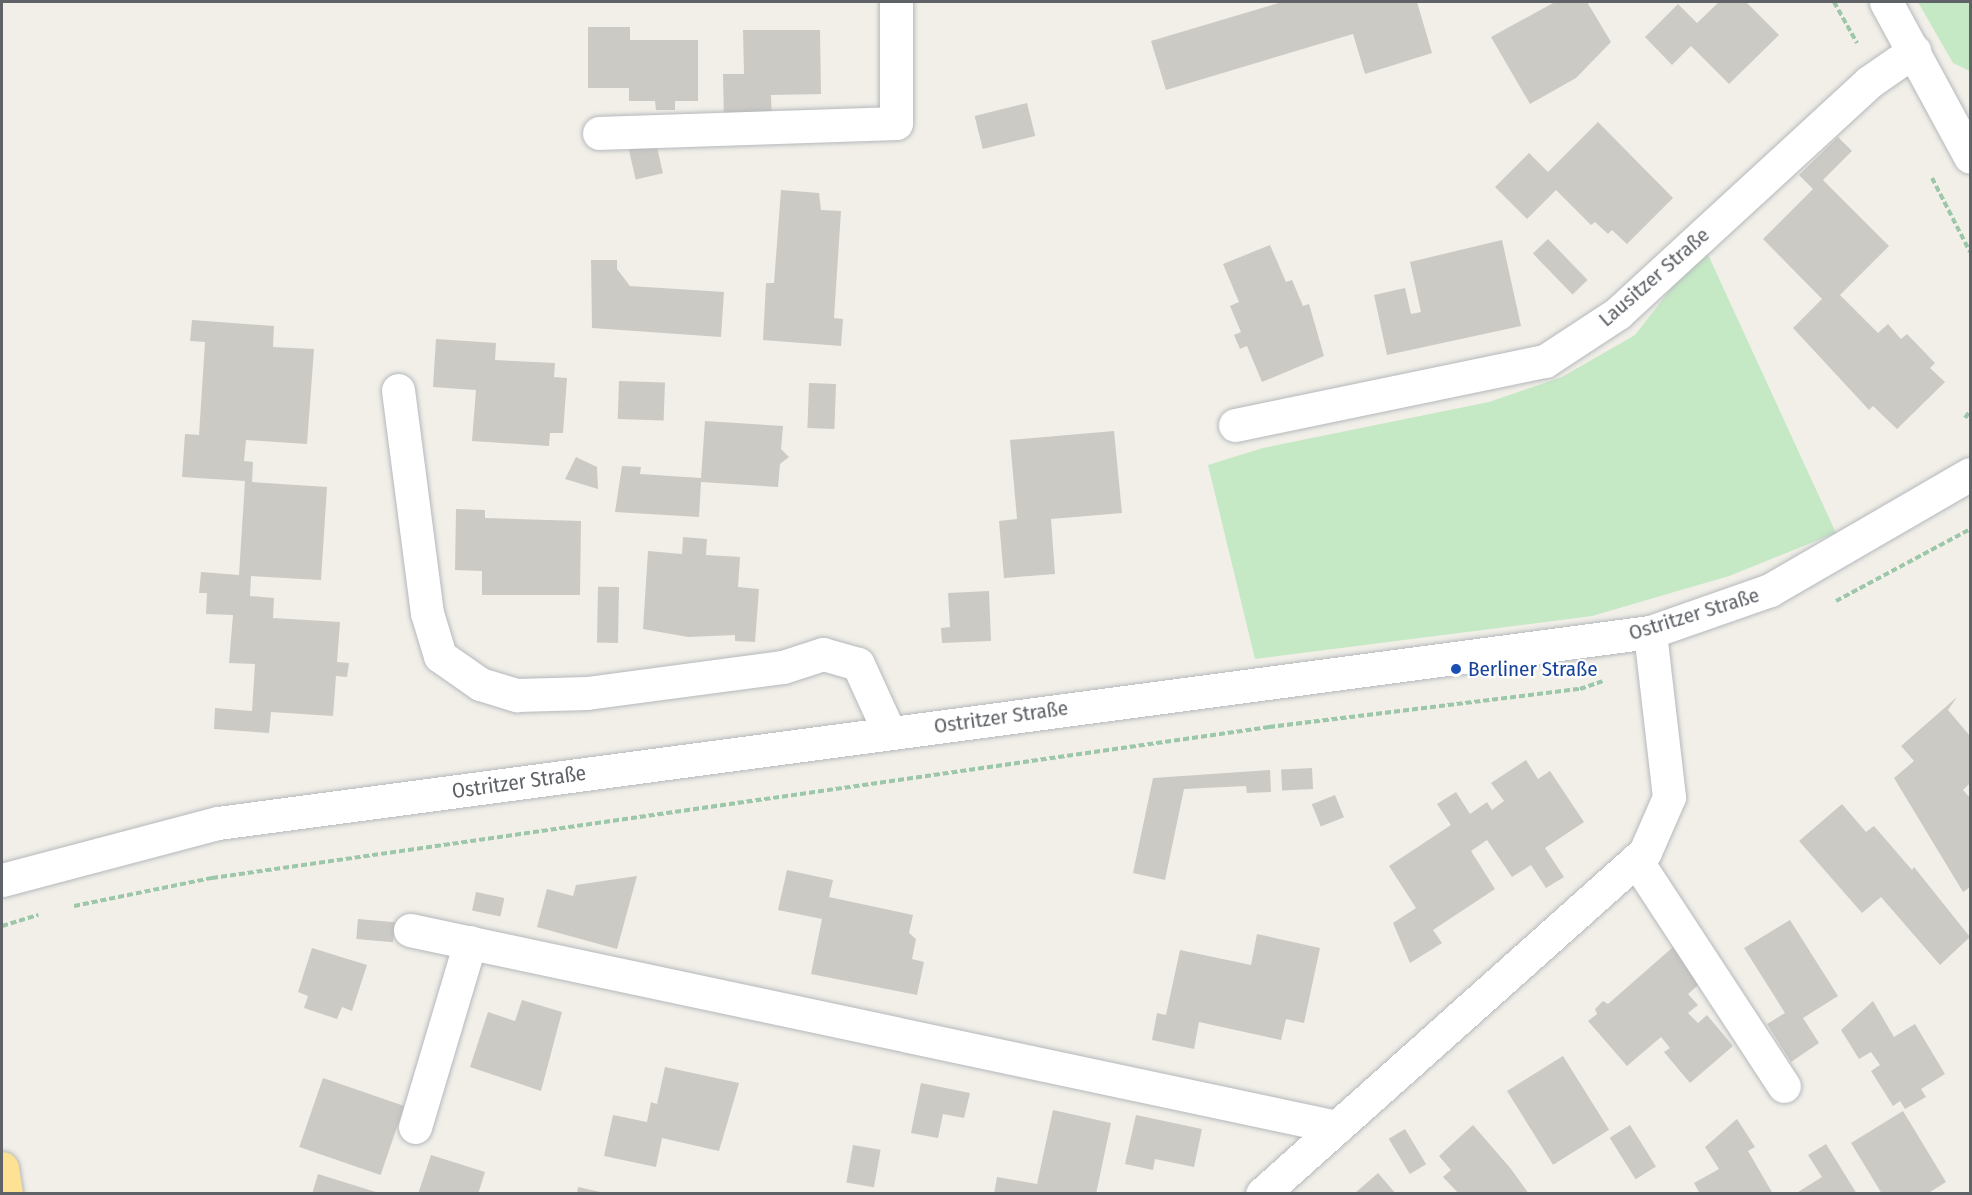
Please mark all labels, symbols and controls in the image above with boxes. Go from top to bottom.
street label: Lausitzer Straße [1594,222,1714,332]
street label: Ostritzer Straße [1626,582,1762,646]
place label: Berliner Straße [1468,656,1598,682]
marker: Berliner Straße [1449,662,1463,676]
street label: Ostritzer Straße [932,695,1070,739]
street label: Ostritzer Straße [450,760,588,804]

